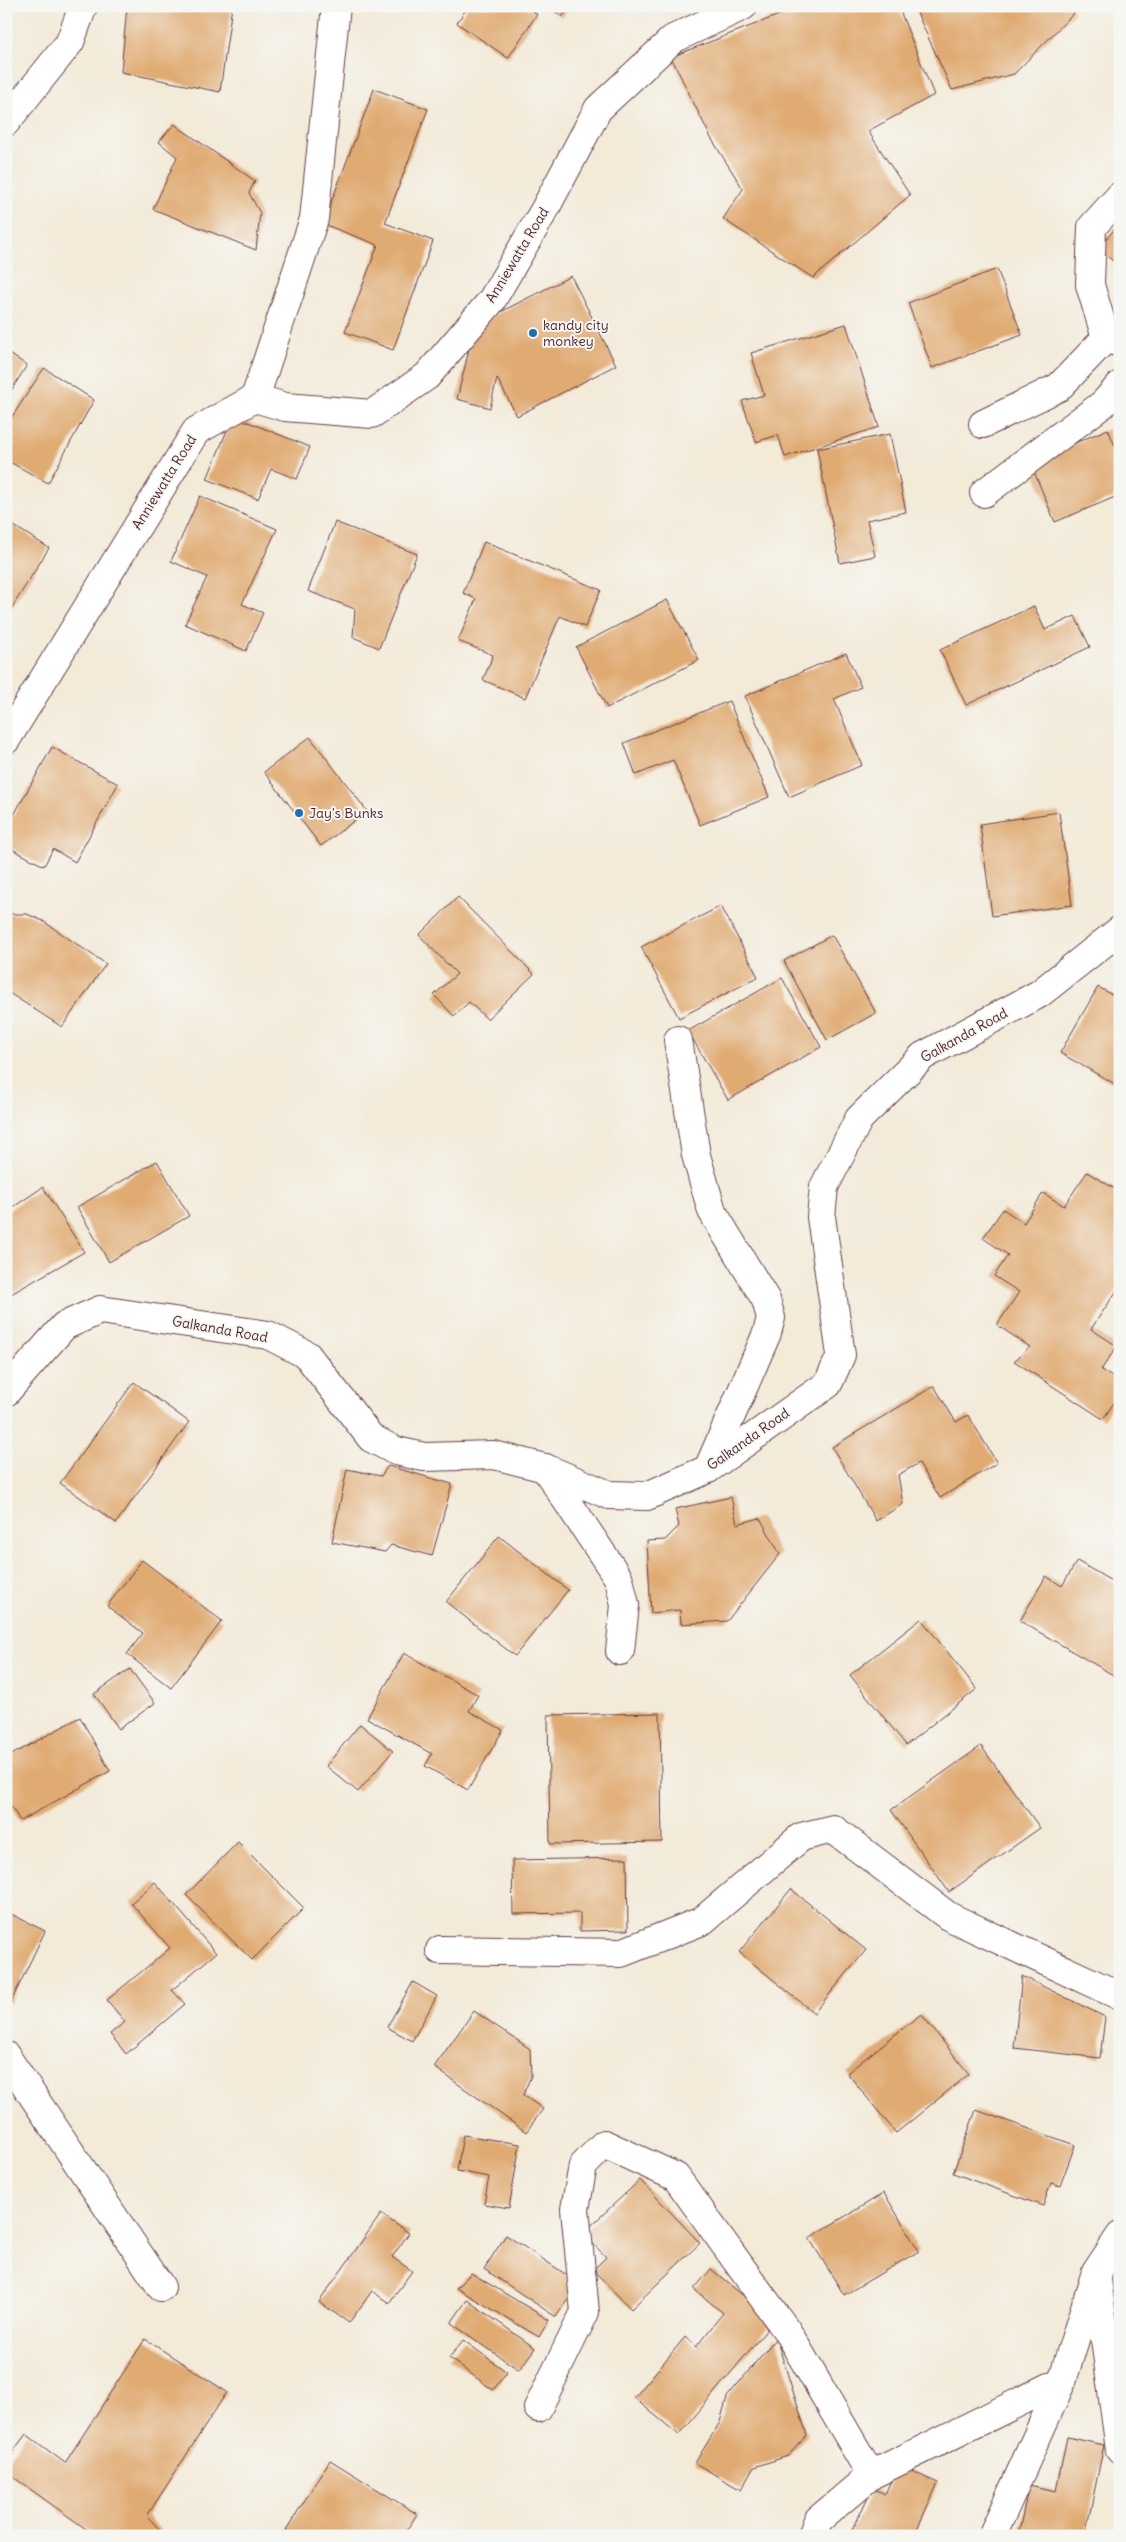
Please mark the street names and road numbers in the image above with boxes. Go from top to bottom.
street label: Anniewatta Road [481,204,553,306]
street label: Anniewatta Road [128,431,200,533]
street label: Galkanda Road [917,1004,1011,1066]
street label: Galkanda Road [171,1312,269,1346]
street label: Galkanda Road [703,1404,793,1474]

